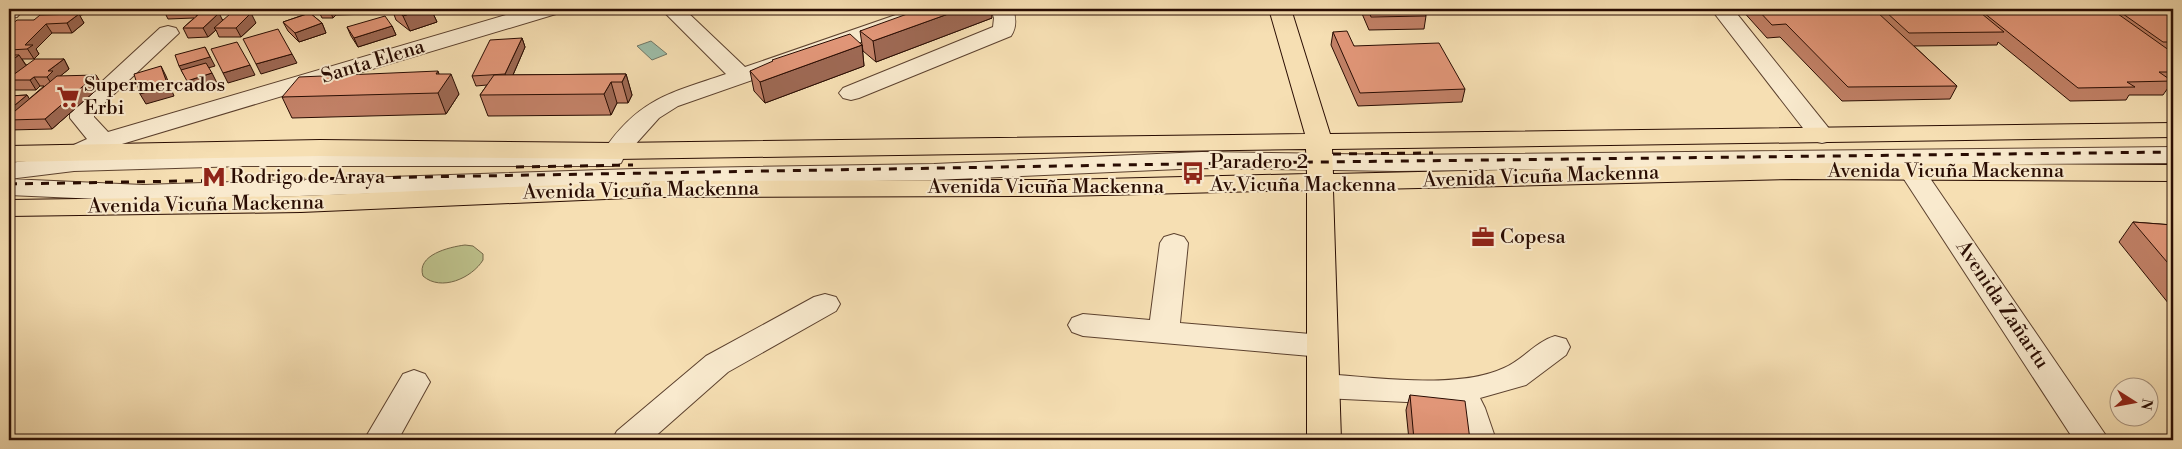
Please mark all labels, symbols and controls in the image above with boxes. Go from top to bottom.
street label: Santa Elena [318,34,429,90]
place label: Supermercados Erbi [84,73,225,121]
supermarket icon: Supermercados Erbi [55,84,81,110]
place label: Paradero 2 Av.Vicuña Mackenna [1209,150,1397,198]
street label: Avenida Vicuña Mackenna [1827,159,2065,184]
bus stop icon: Paradero 2 Av.Vicuña Mackenna [1180,160,1206,186]
street label: Avenida Vicuña Mackenna [1421,160,1660,194]
metro station icon: Rodrigo de Araya [201,164,227,190]
place label: Rodrigo de Araya [230,165,386,190]
street label: Avenida Vicuña Mackenna [927,175,1165,200]
street label: Avenida Vicuña Mackenna [522,176,760,206]
street label: Avenida Vicuña Mackenna [87,190,325,220]
office icon: Copesa [1470,224,1496,250]
place label: Copesa [1500,225,1566,250]
street label: Avenida Zañartu [1949,235,2054,374]
north arrow [2110,376,2160,426]
text: N [2136,397,2156,411]

